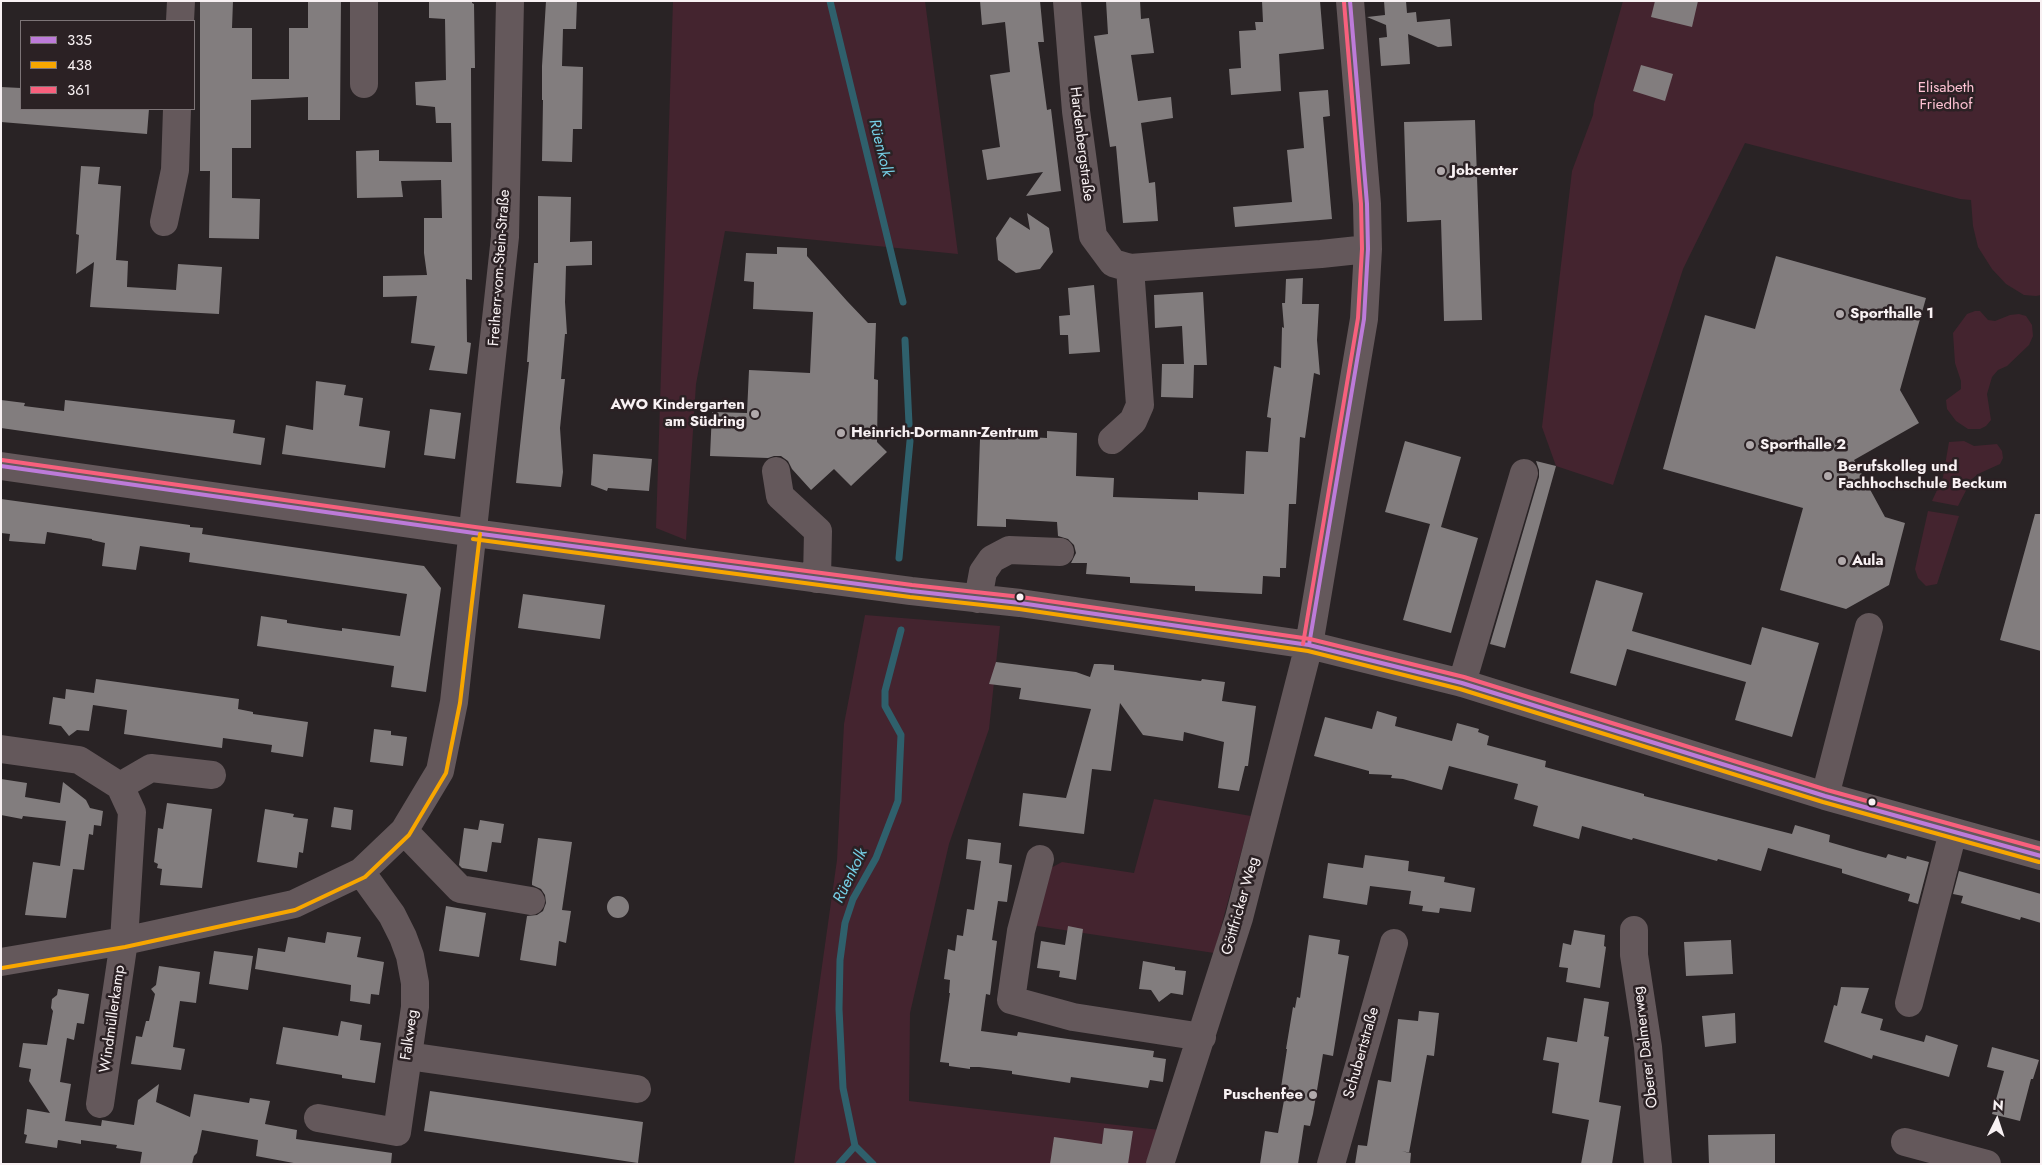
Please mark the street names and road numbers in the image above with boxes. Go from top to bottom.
street label: Hardenbergstraße [1065,86,1097,202]
street label: Freiherr-vom-Stein-Straße [486,189,514,347]
street label: Göttfricker Weg [1218,855,1264,957]
street label: Windmüllerkamp [97,964,129,1074]
street label: Oberer Dalmerweg [1630,985,1662,1109]
street label: Schubertstraße [1340,1005,1384,1101]
street label: Falkweg [398,1009,422,1061]

